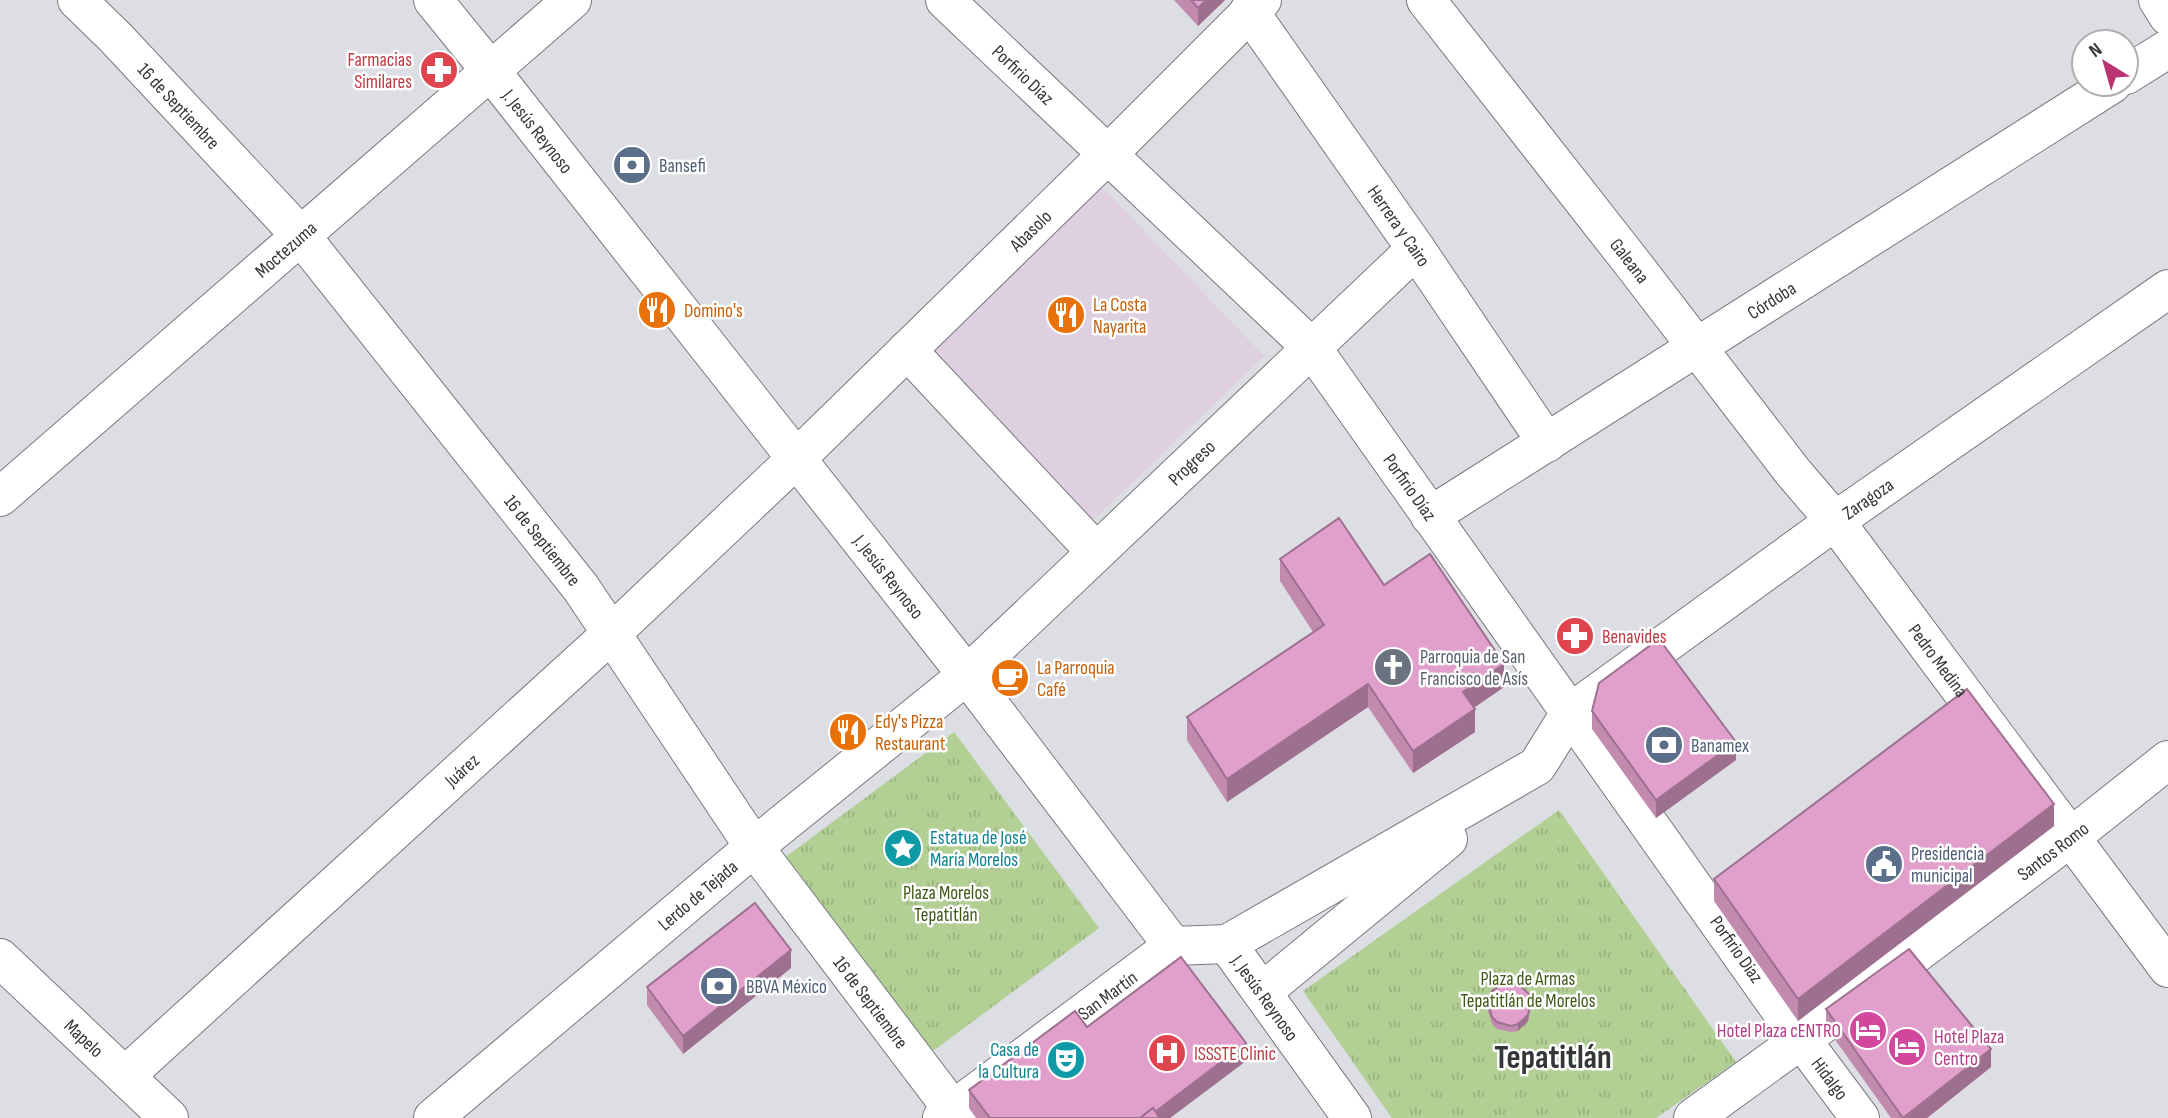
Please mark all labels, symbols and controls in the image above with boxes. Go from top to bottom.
north arrow [2070,28,2140,98]
text: N [2085,38,2107,63]
street label: Porfirio Díaz [987,41,1058,110]
place label: Farmacias Similares [348,49,412,94]
pharmacy icon: Farmacias Similares [418,49,460,91]
street label: 16 de Septiembre [132,59,224,155]
street label: J. Jesús Reynoso [496,85,577,179]
bank icon: Bansefi [611,144,653,186]
place label: Bansefi [659,155,706,178]
street label: Herrera y Cairo [1362,181,1435,272]
street label: Abasolo [1005,206,1057,258]
street label: Moctezuma [251,217,322,283]
street label: Galeana [1604,234,1654,288]
street label: Córdoba [1744,277,1801,325]
restaurant icon: Domino's [636,289,678,331]
restaurant icon: La Costa Nayarita [1045,294,1087,336]
place label: La Costa Nayarita [1093,294,1147,339]
place label: Domino's [684,300,743,323]
street label: Progreso [1164,436,1221,491]
street label: Porfirio Díaz [1378,450,1441,526]
street label: Zaragoza [1839,474,1898,525]
street label: 16 de Septiembre [498,491,585,591]
street label: J. Jesús Reynoso [847,530,928,624]
pharmacy icon: Benavides [1554,615,1596,657]
street label: Pedro Medina [1903,620,1972,702]
place label: Benavides [1602,626,1667,649]
church icon: Parroquia de San Francisco de Asís [1372,646,1414,688]
place label: Parroquia de San Francisco de Asís [1420,646,1528,691]
cafe icon: La Parroquia Café [989,657,1031,699]
place label: La Parroquia Café [1037,657,1115,702]
restaurant icon: Edy's Pizza Restaurant [827,711,869,753]
place label: Edy's Pizza Restaurant [875,711,946,756]
bank icon: Banamex [1643,724,1685,766]
place label: Banamex [1691,735,1749,758]
street label: Juárez [440,749,485,793]
street label: Santos Romo [2013,817,2094,886]
place icon: Estatua de José María Morelos [882,827,924,869]
place label: Estatua de José María Morelos [930,827,1027,872]
public building icon: Presidencia municipal [1863,843,1905,885]
place label: Presidencia municipal [1911,843,1984,888]
street label: Lerdo de Tejada [654,856,743,936]
park label: Plaza Morelos Tepatitlán [903,882,989,927]
street label: Porfirio Díaz [1704,912,1768,988]
street label: J. Jesús Reynoso [1225,950,1303,1046]
street label: 16 de Septiembre [828,952,912,1054]
bank icon: BBVA México [698,965,740,1007]
street label: San Martín [1074,967,1142,1026]
park label: Plaza de Armas Tepatitlán de Morelos [1460,968,1596,1013]
place label: BBVA México [746,976,827,999]
hotel icon: Hotel Plaza cENTRO [1847,1009,1889,1051]
street label: Mapelo [59,1015,108,1063]
place label: Hotel Plaza cENTRO [1717,1020,1841,1043]
hotel icon: Hotel Plaza Centro [1886,1026,1928,1068]
place label: Hotel Plaza Centro [1934,1026,2004,1071]
hospital icon: ISSSTE Clinic [1146,1032,1188,1074]
district label: Tepatitlán [1494,1038,1612,1078]
place label: Casa de la Cultura [978,1039,1039,1084]
theatre icon: Casa de la Cultura [1045,1039,1087,1081]
place label: ISSSTE Clinic [1194,1043,1276,1066]
street label: Hidalgo [1806,1053,1853,1105]

